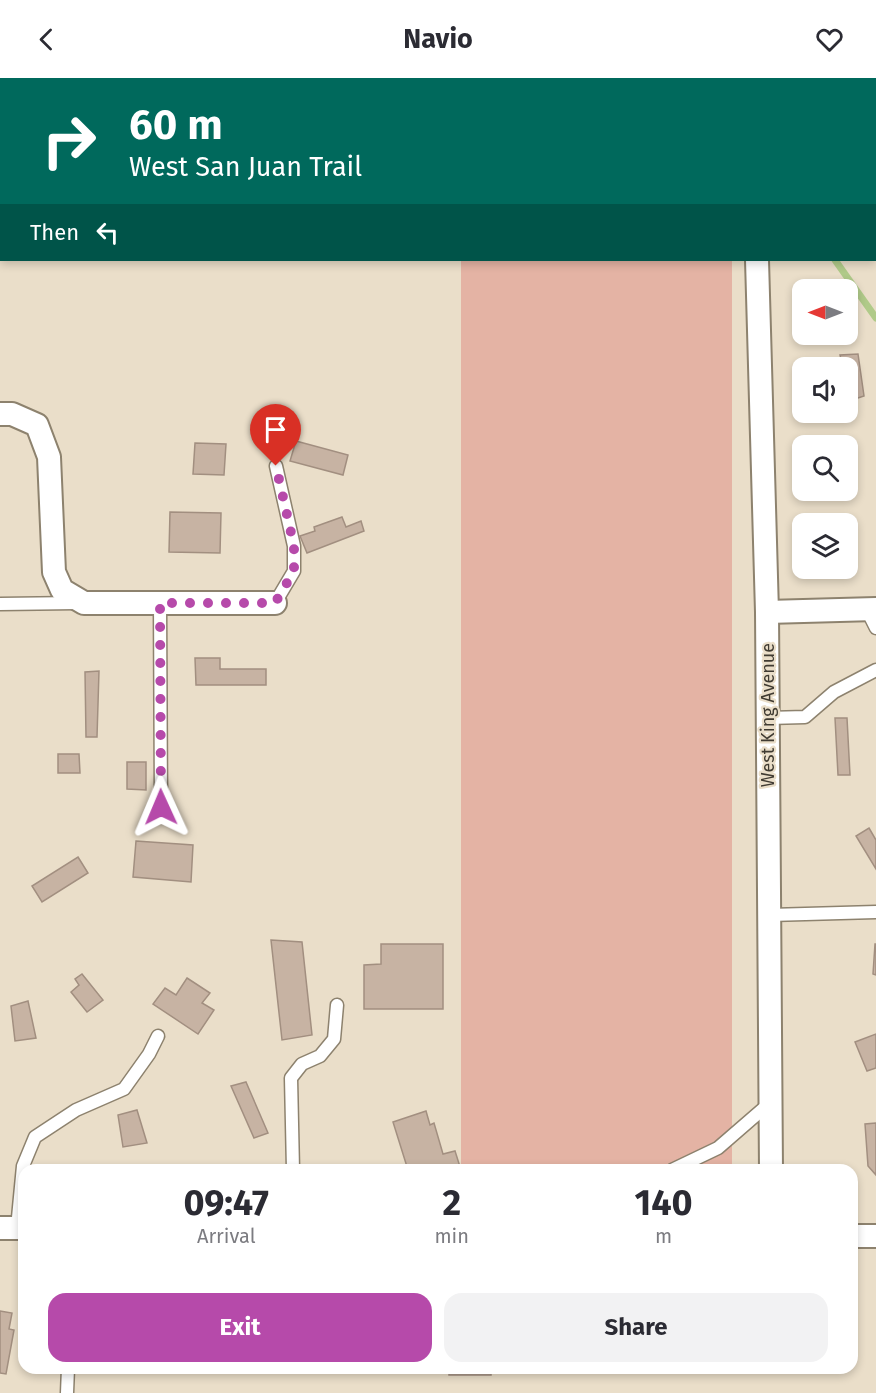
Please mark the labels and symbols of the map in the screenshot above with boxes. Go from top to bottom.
north arrow [792,279,858,345]
pin [250,404,301,466]
street label: West King Avenue [757,643,779,787]
position arrow [129,775,193,839]

